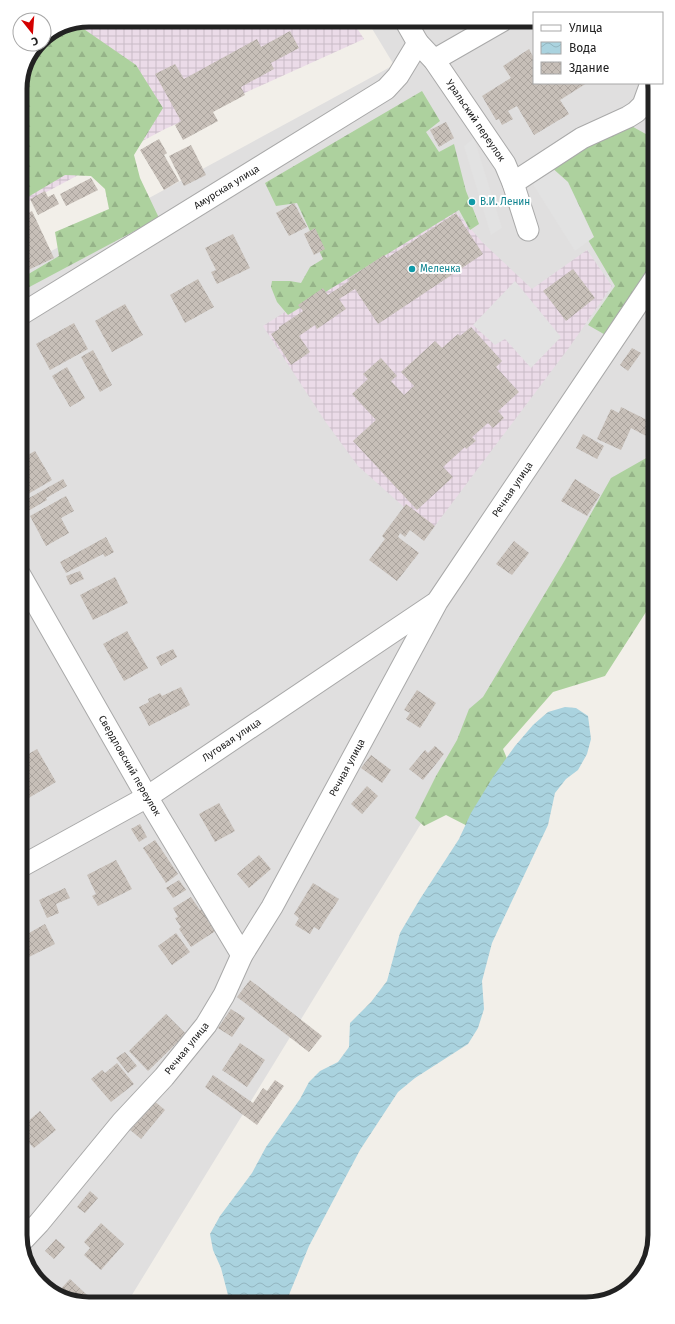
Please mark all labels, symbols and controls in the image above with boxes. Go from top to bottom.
north arrow [12,12,52,52]
legend [533,12,663,84]
text: Улица [569,21,603,35]
text: С [29,34,40,48]
text: Вода [569,41,596,55]
text: Здание [569,61,609,75]
street label: Уральский переулок [443,77,508,165]
street label: Амурская улица [192,163,262,212]
place label: В.И. Ленин [480,196,530,208]
marker: В.И. Ленин [467,197,477,207]
place label: Меленка [420,263,461,275]
marker: Меленка [407,264,417,274]
street label: Речная улица [490,460,535,519]
street label: Свердловский переулок [96,713,164,819]
street label: Луговая улица [200,716,263,764]
street label: Речная улица [327,737,368,799]
street label: Речная улица [162,1020,212,1077]

